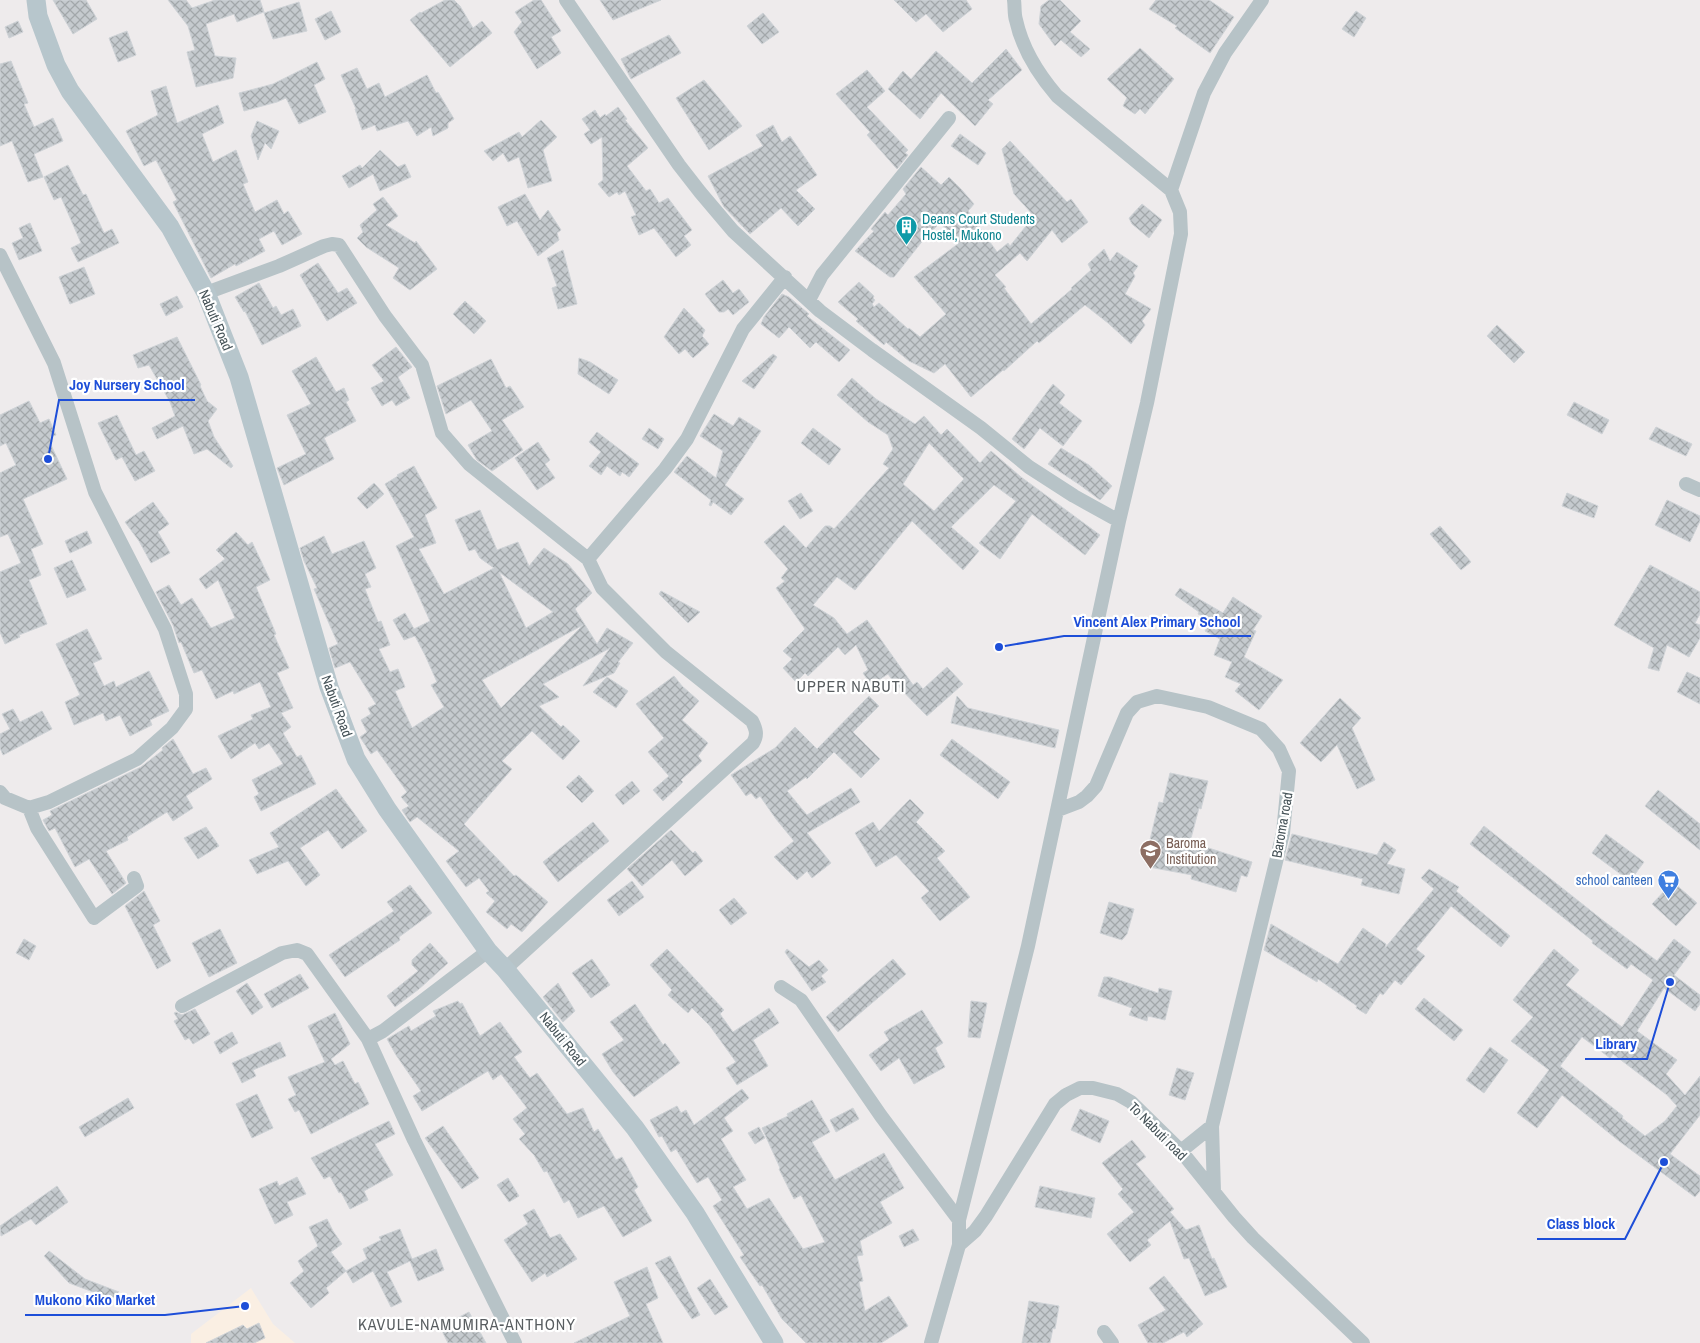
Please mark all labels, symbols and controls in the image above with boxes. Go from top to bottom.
place label: Deans Court Students Hostel, Mukono [922,210,1035,244]
building icon: Deans Court Students Hostel, Mukono [894,215,918,246]
street label: Nabuti Road [195,287,237,353]
callout: Joy Nursery School [59,370,195,400]
text: Joy Nursery School [69,374,185,395]
callout: Vincent Alex Primary School [1064,606,1251,636]
text: Vincent Alex Primary School [1074,611,1240,632]
street label: Nabuti Road [318,673,356,739]
district label: UPPER NABUTI [797,675,905,697]
street label: Baroma road [1267,791,1297,859]
place label: Baroma Institution [1166,834,1216,868]
school or university icon: Baroma Institution [1138,839,1162,870]
supermarket icon: school canteen [1657,868,1681,899]
place label: school canteen [1576,871,1653,889]
street label: Nabuti Road [536,1008,590,1070]
callout: Library [1585,1029,1647,1059]
text: Library [1595,1033,1637,1054]
street label: To Nabuti road [1125,1098,1191,1164]
callout: Class block [1537,1209,1625,1239]
text: Class block [1547,1213,1615,1234]
callout: Mukono Kiko Market [25,1285,165,1315]
text: Mukono Kiko Market [35,1289,155,1310]
district label: KAVULE-NAMUMIRA-ANTHONY [358,1313,576,1335]

